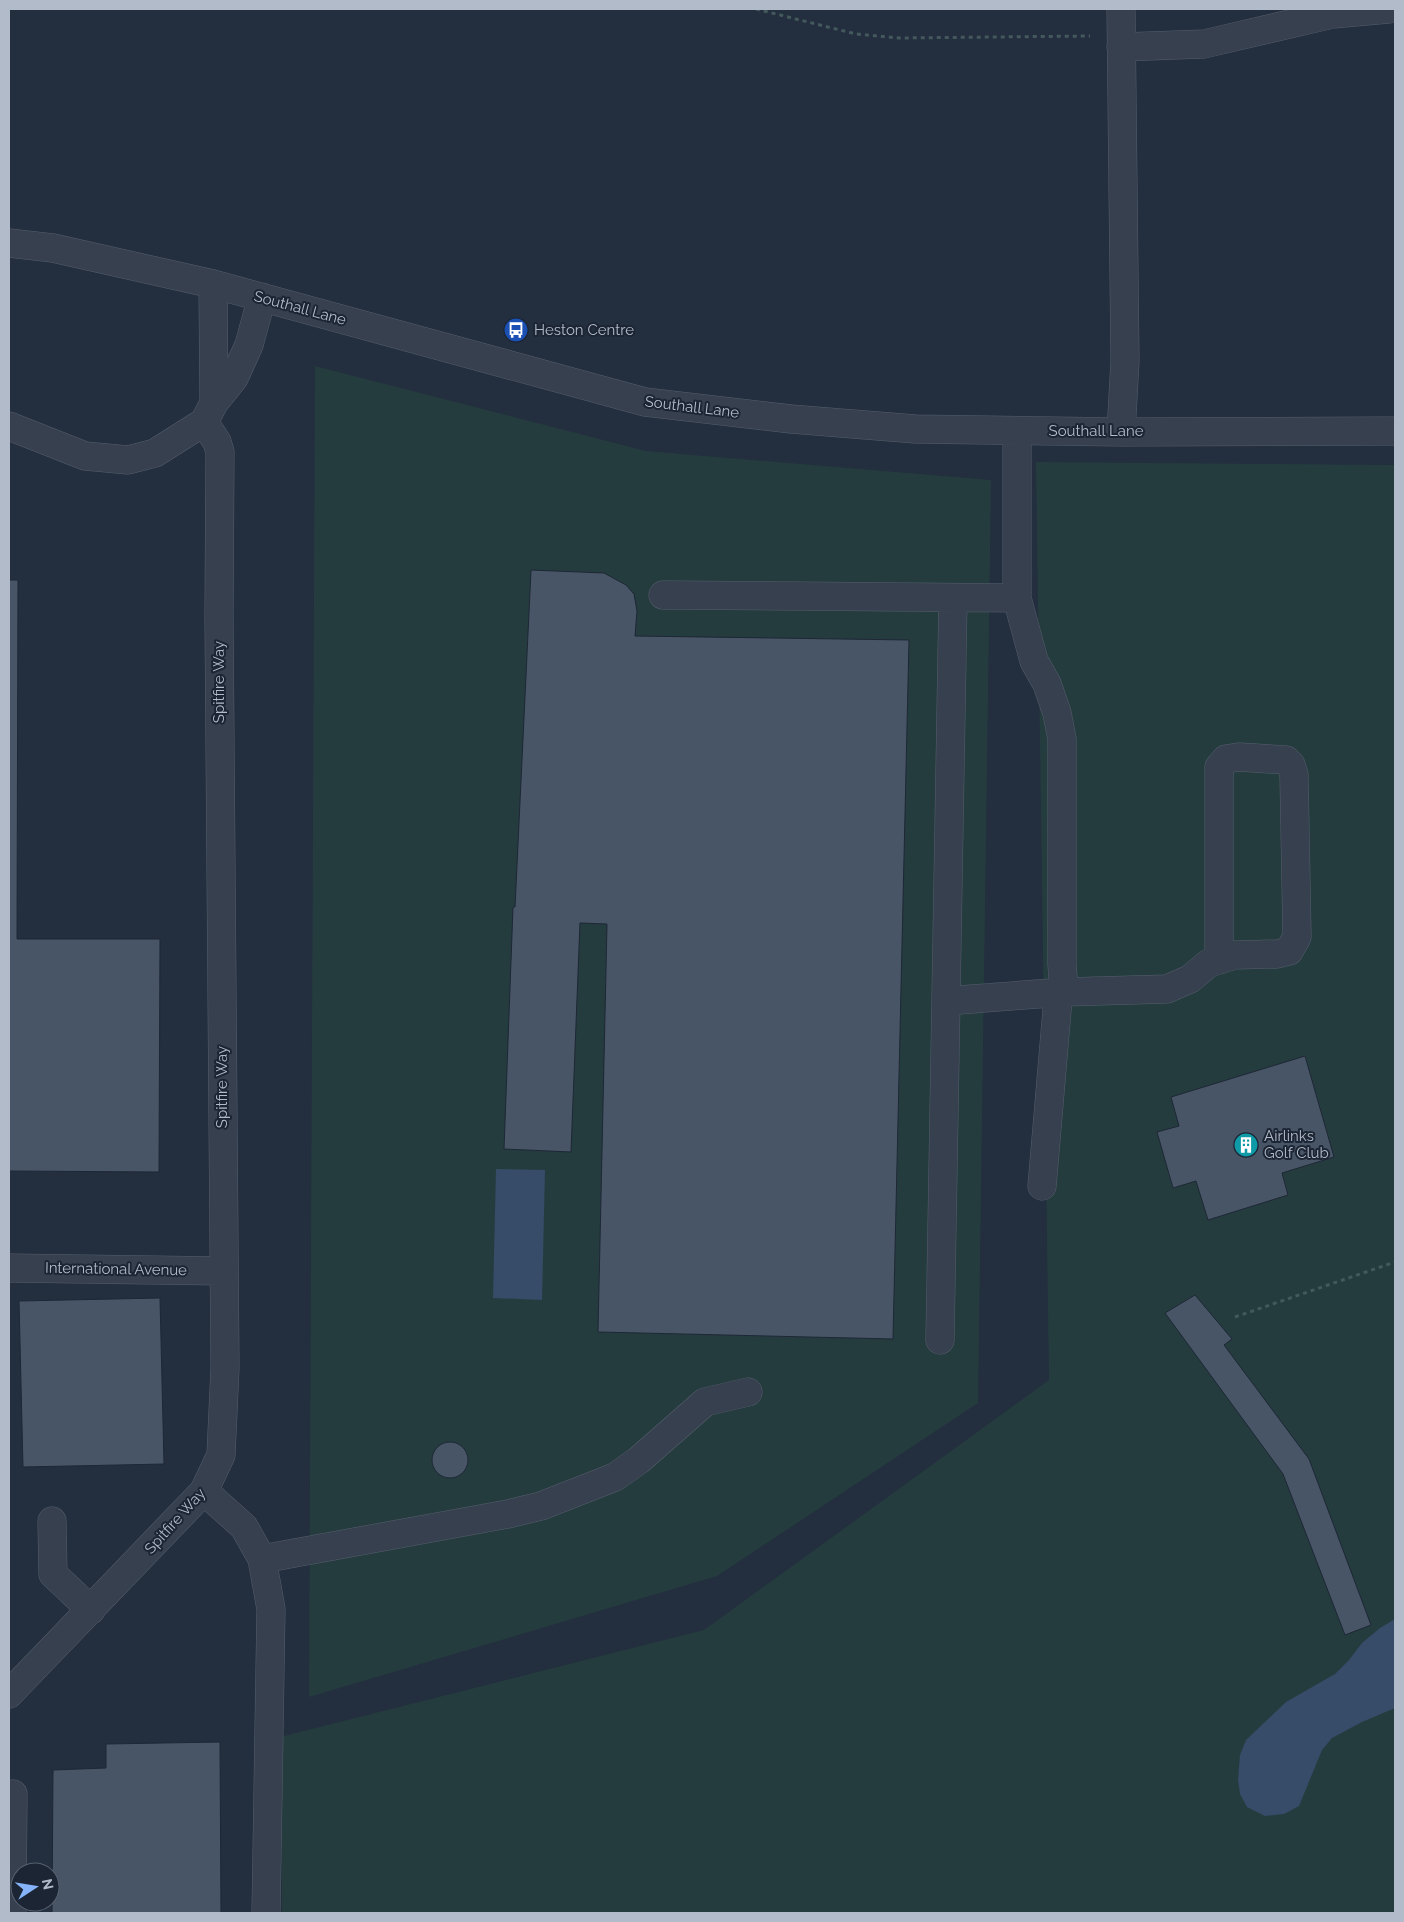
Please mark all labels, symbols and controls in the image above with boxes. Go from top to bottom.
street label: Southall Lane [252,287,348,329]
bus stop icon: Heston Centre [503,317,529,343]
place label: Heston Centre [534,321,634,339]
street label: Southall Lane [644,392,740,422]
street label: Southall Lane [1049,422,1144,440]
street label: Spitfire Way [210,641,228,723]
street label: Spitfire Way [213,1046,231,1128]
place label: Airlinks Golf Club [1264,1127,1329,1162]
building icon: Airlinks Golf Club [1233,1132,1259,1158]
street label: International Avenue [45,1259,187,1279]
street label: Spitfire Way [141,1484,209,1558]
north arrow [10,1862,60,1912]
text: N [39,1877,57,1891]

